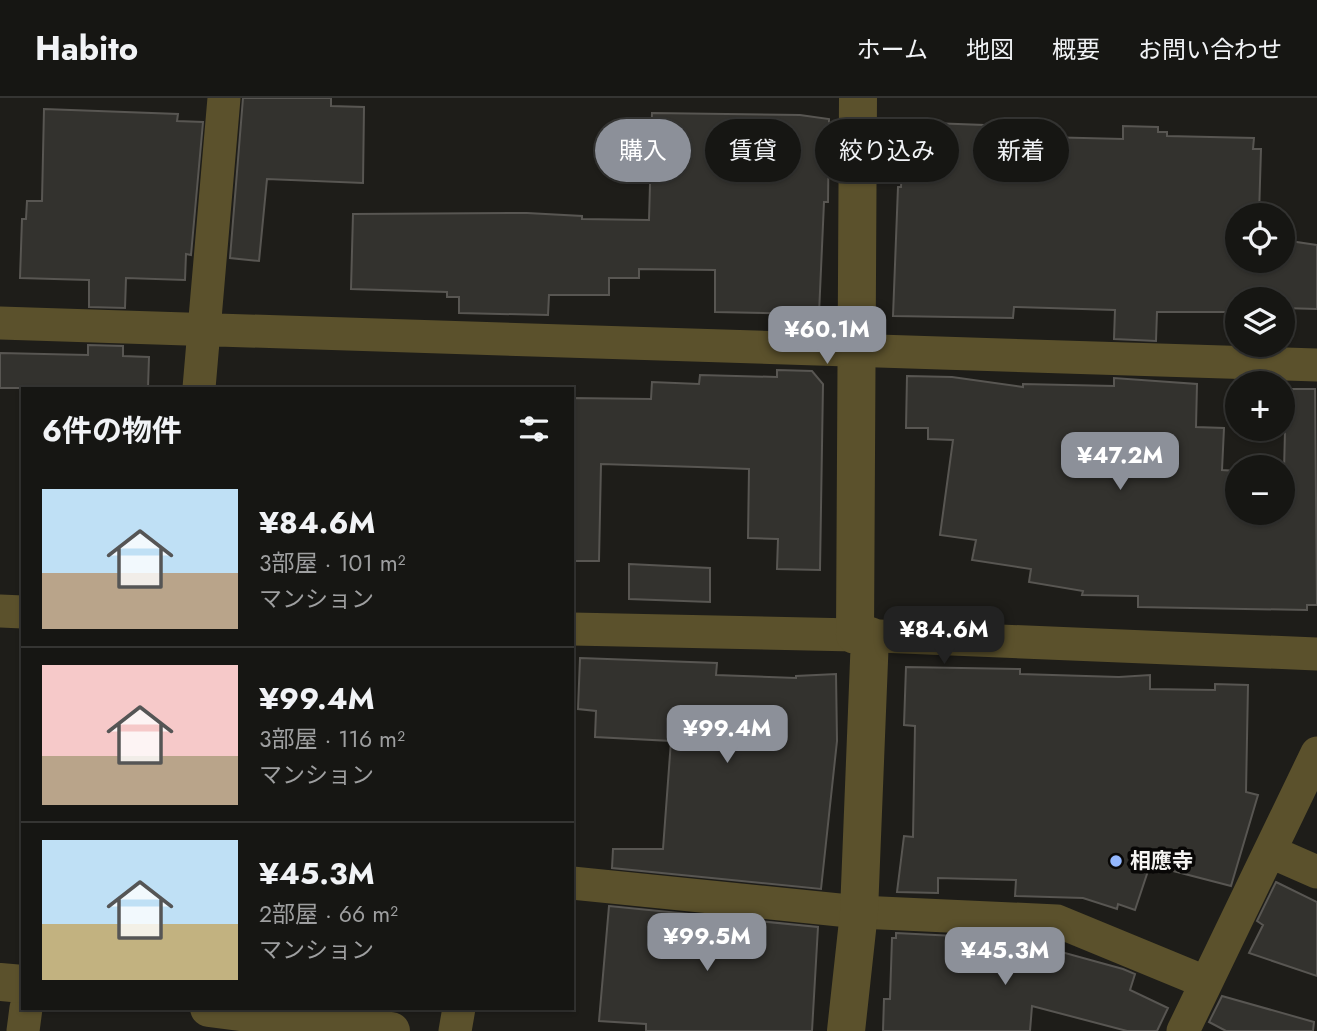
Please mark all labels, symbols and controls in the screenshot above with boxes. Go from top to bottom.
text: Habito [35,25,138,72]
text: ホーム [857,32,928,67]
text: 地図 [966,32,1014,67]
text: 概要 [1052,32,1100,67]
text: お問い合わせ [1138,32,1282,67]
chip: 購入 [595,119,691,182]
chip: 賃貸 [705,119,801,182]
chip: 絞り込み [815,119,959,182]
chip: 新着 [973,119,1069,182]
map controls [1225,203,1295,525]
button: locate [1225,203,1295,273]
button: layers [1225,287,1295,357]
pin: ¥60.1M [770,306,884,366]
text: ¥60.1M [784,312,870,346]
button: + [1225,371,1295,441]
text: 6件の物件 [42,409,182,452]
icon: filters [515,410,553,448]
pin: ¥47.2M [1063,432,1177,492]
text: ¥47.2M [1077,438,1163,472]
button: − [1225,455,1295,525]
text: ¥84.6M [259,501,375,544]
icon: home [98,517,182,601]
text: 3部屋 · 101 m² [259,546,406,580]
text: マンション [259,582,374,616]
pin: ¥84.6M [887,606,1001,666]
text: ¥84.6M [899,612,989,646]
text: ¥99.4M [259,677,374,720]
icon: home [98,693,182,777]
pin: ¥99.4M [670,706,784,765]
text: ¥99.4M [683,711,771,745]
text: 3部屋 · 116 m² [259,722,405,756]
text: マンション [259,758,374,792]
place label: 相應寺 [1130,846,1193,876]
text: ¥45.3M [259,852,374,895]
marker: 相應寺 [1108,853,1124,869]
icon: home [98,868,182,952]
text: 2部屋 · 66 m² [259,897,398,931]
pin: ¥99.5M [650,914,764,973]
text: ¥99.5M [663,919,751,953]
pin: ¥45.3M [948,928,1062,987]
text: マンション [259,933,374,967]
text: ¥45.3M [961,933,1049,967]

